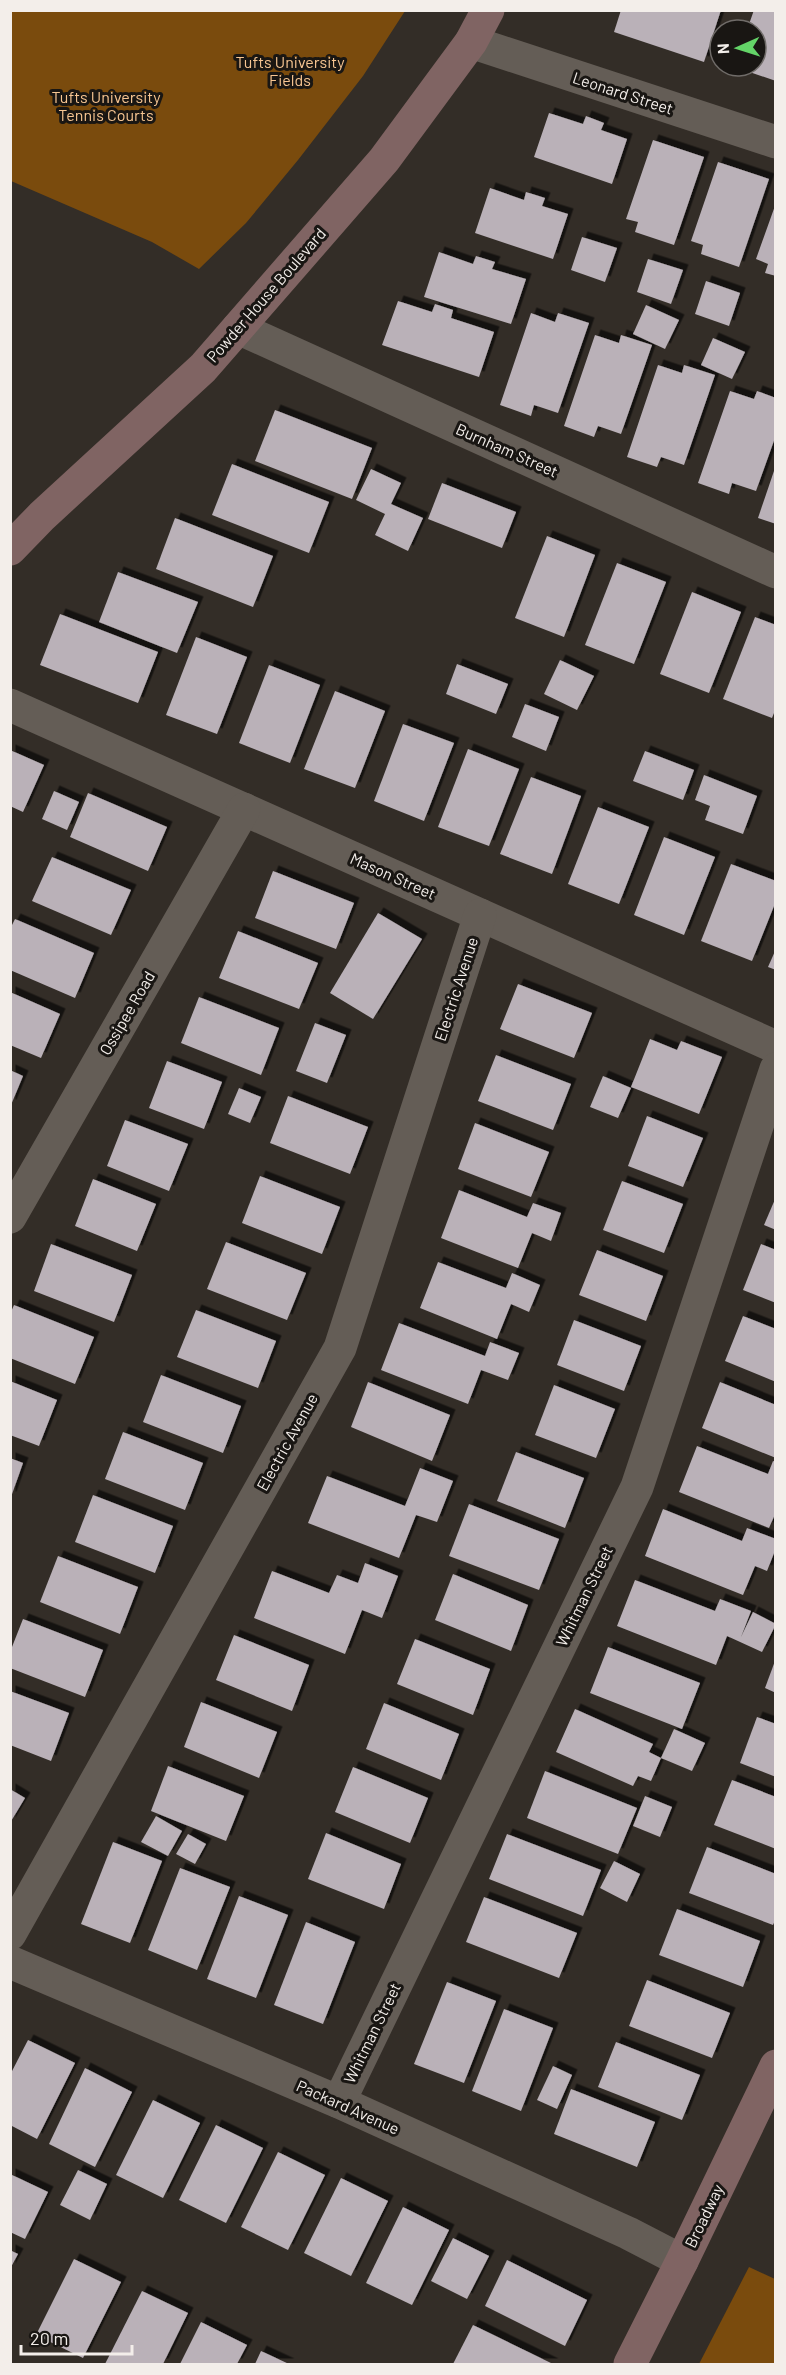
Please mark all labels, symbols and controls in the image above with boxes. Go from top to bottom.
north arrow [708,18,768,78]
text: N [713,43,732,55]
park label: Tufts University Fields [235,52,345,89]
street label: Leonard Street [571,67,676,118]
park label: Tufts University Tennis Courts [51,87,161,124]
street label: Powder House Boulevard [202,224,329,366]
street label: Burnham Street [453,419,561,481]
street label: Mason Street [348,848,439,903]
street label: Electric Avenue [430,934,481,1043]
street label: Ossipee Road [95,967,158,1058]
street label: Electric Avenue [252,1390,321,1494]
street label: Whitman Street [551,1542,616,1649]
street label: Whitman Street [339,1979,404,2086]
street label: Packard Avenue [294,2075,403,2138]
street label: Broadway [680,2180,727,2251]
scale bar [21,2318,132,2356]
text: 20 m [30,2327,68,2349]

